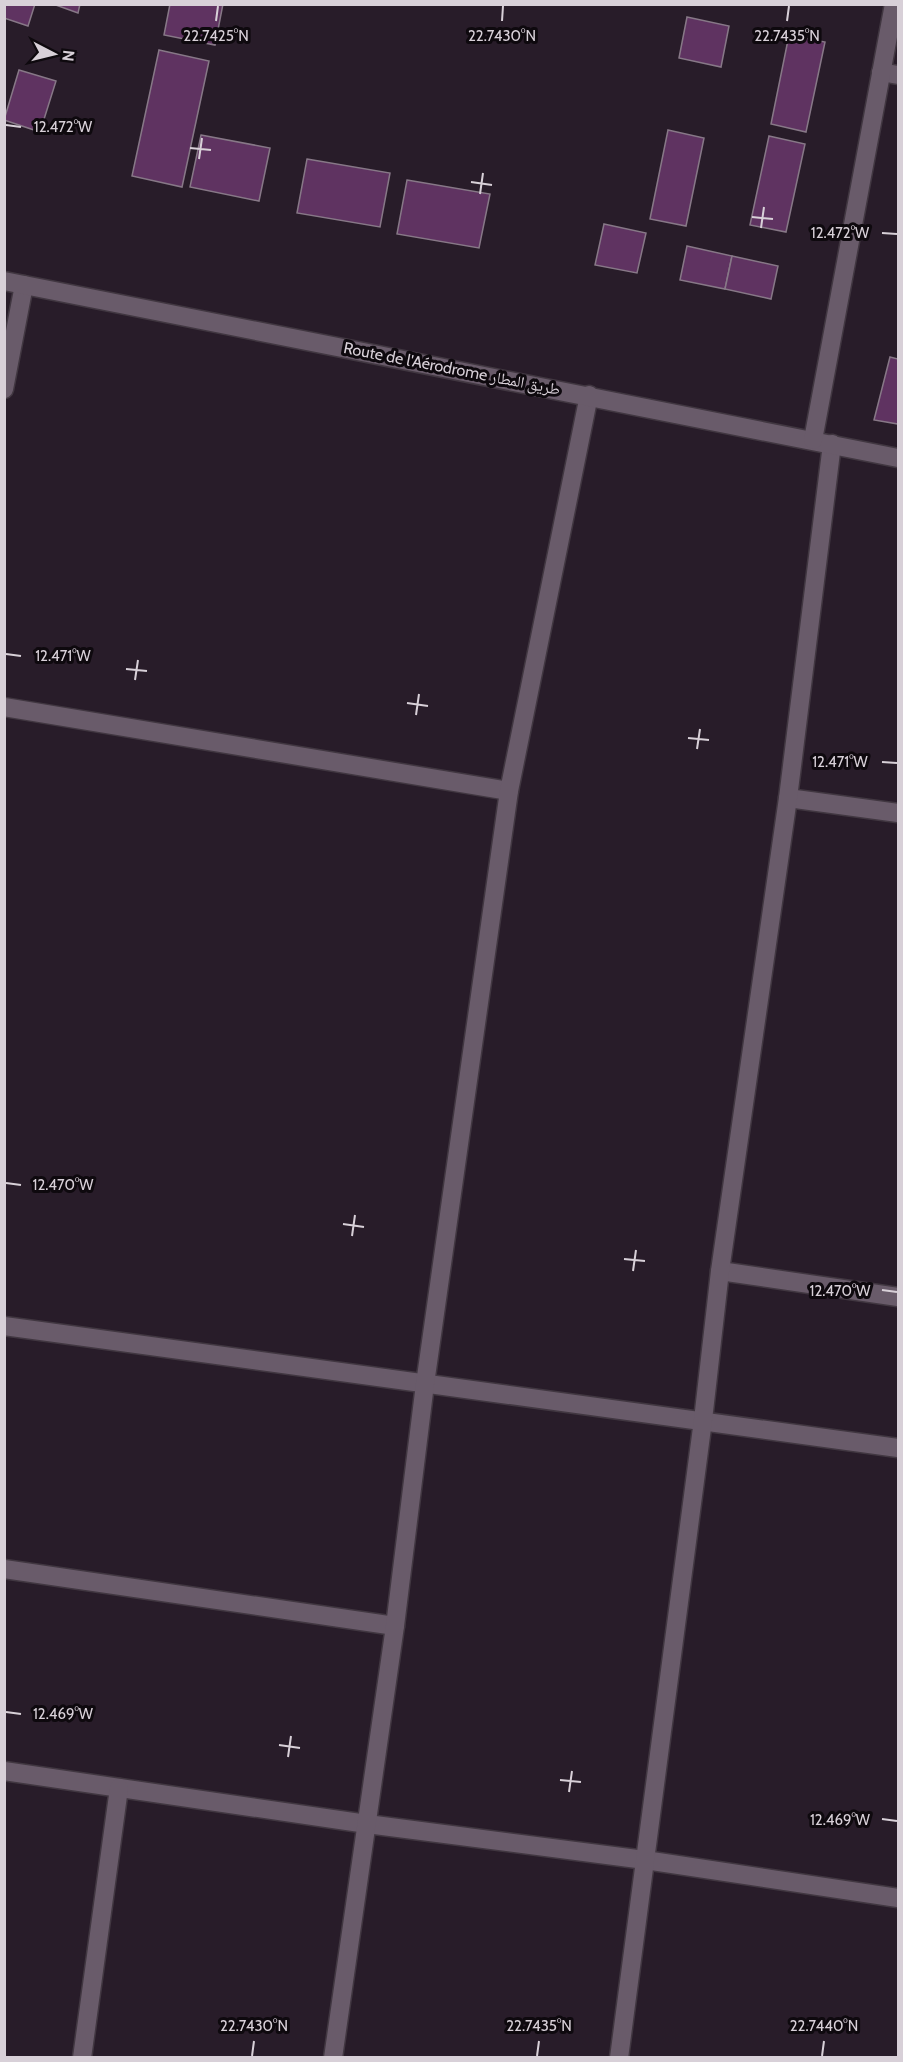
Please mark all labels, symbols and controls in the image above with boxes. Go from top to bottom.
north arrow [24,24,84,84]
text: 22.7425°N [183,27,249,45]
text: 22.7430°N [468,27,536,45]
text: 22.7435°N [754,27,820,45]
text: N [58,49,79,63]
text: 12.472°W [34,118,93,136]
text: 12.472°W [811,224,870,242]
street label: Route de l'Aérodrome طريق المطار [342,338,562,400]
text: 12.471°W [35,647,92,665]
text: 12.471°W [812,753,869,771]
text: 12.470°W [33,1176,94,1194]
text: 12.470°W [810,1282,871,1300]
text: 12.469°W [33,1705,94,1723]
text: 12.469°W [810,1811,871,1829]
text: 22.7430°N [220,2017,288,2035]
text: 22.7435°N [506,2017,572,2035]
text: 22.7440°N [790,2017,858,2035]

